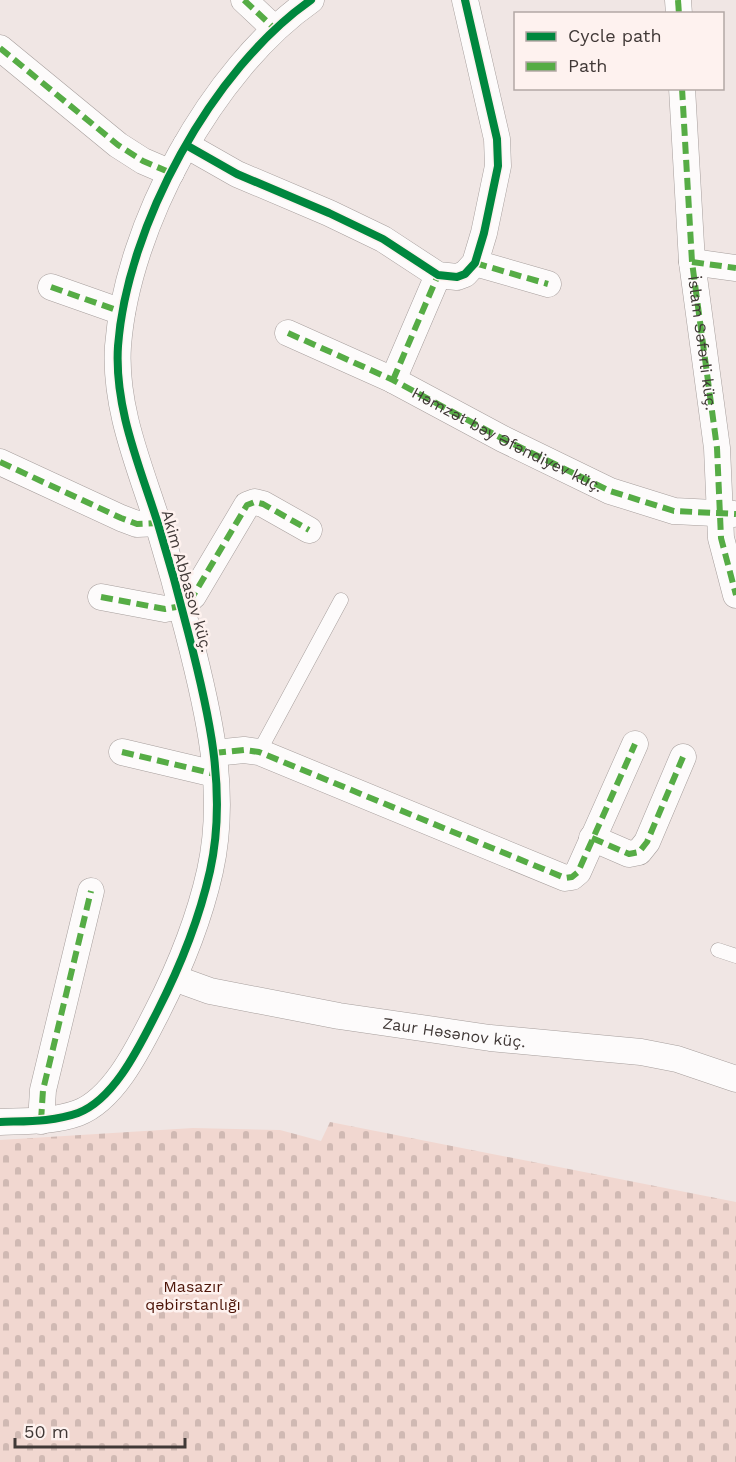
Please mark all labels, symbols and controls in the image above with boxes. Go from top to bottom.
legend [514,12,724,90]
text: Cycle path [568,25,662,46]
text: Path [568,55,608,76]
street label: İslam Səfərli küç. [684,274,721,411]
street label: Həmzət bəy Əfəndiyev küç. [409,383,606,496]
street label: Akim Abbasov küç. [158,508,216,654]
street label: Zaur Həsənov küç. [381,1013,527,1051]
park label: Masazır qəbirstanlığı [145,1277,241,1314]
scale bar [15,1411,184,1449]
text: 50 m [24,1421,69,1442]

